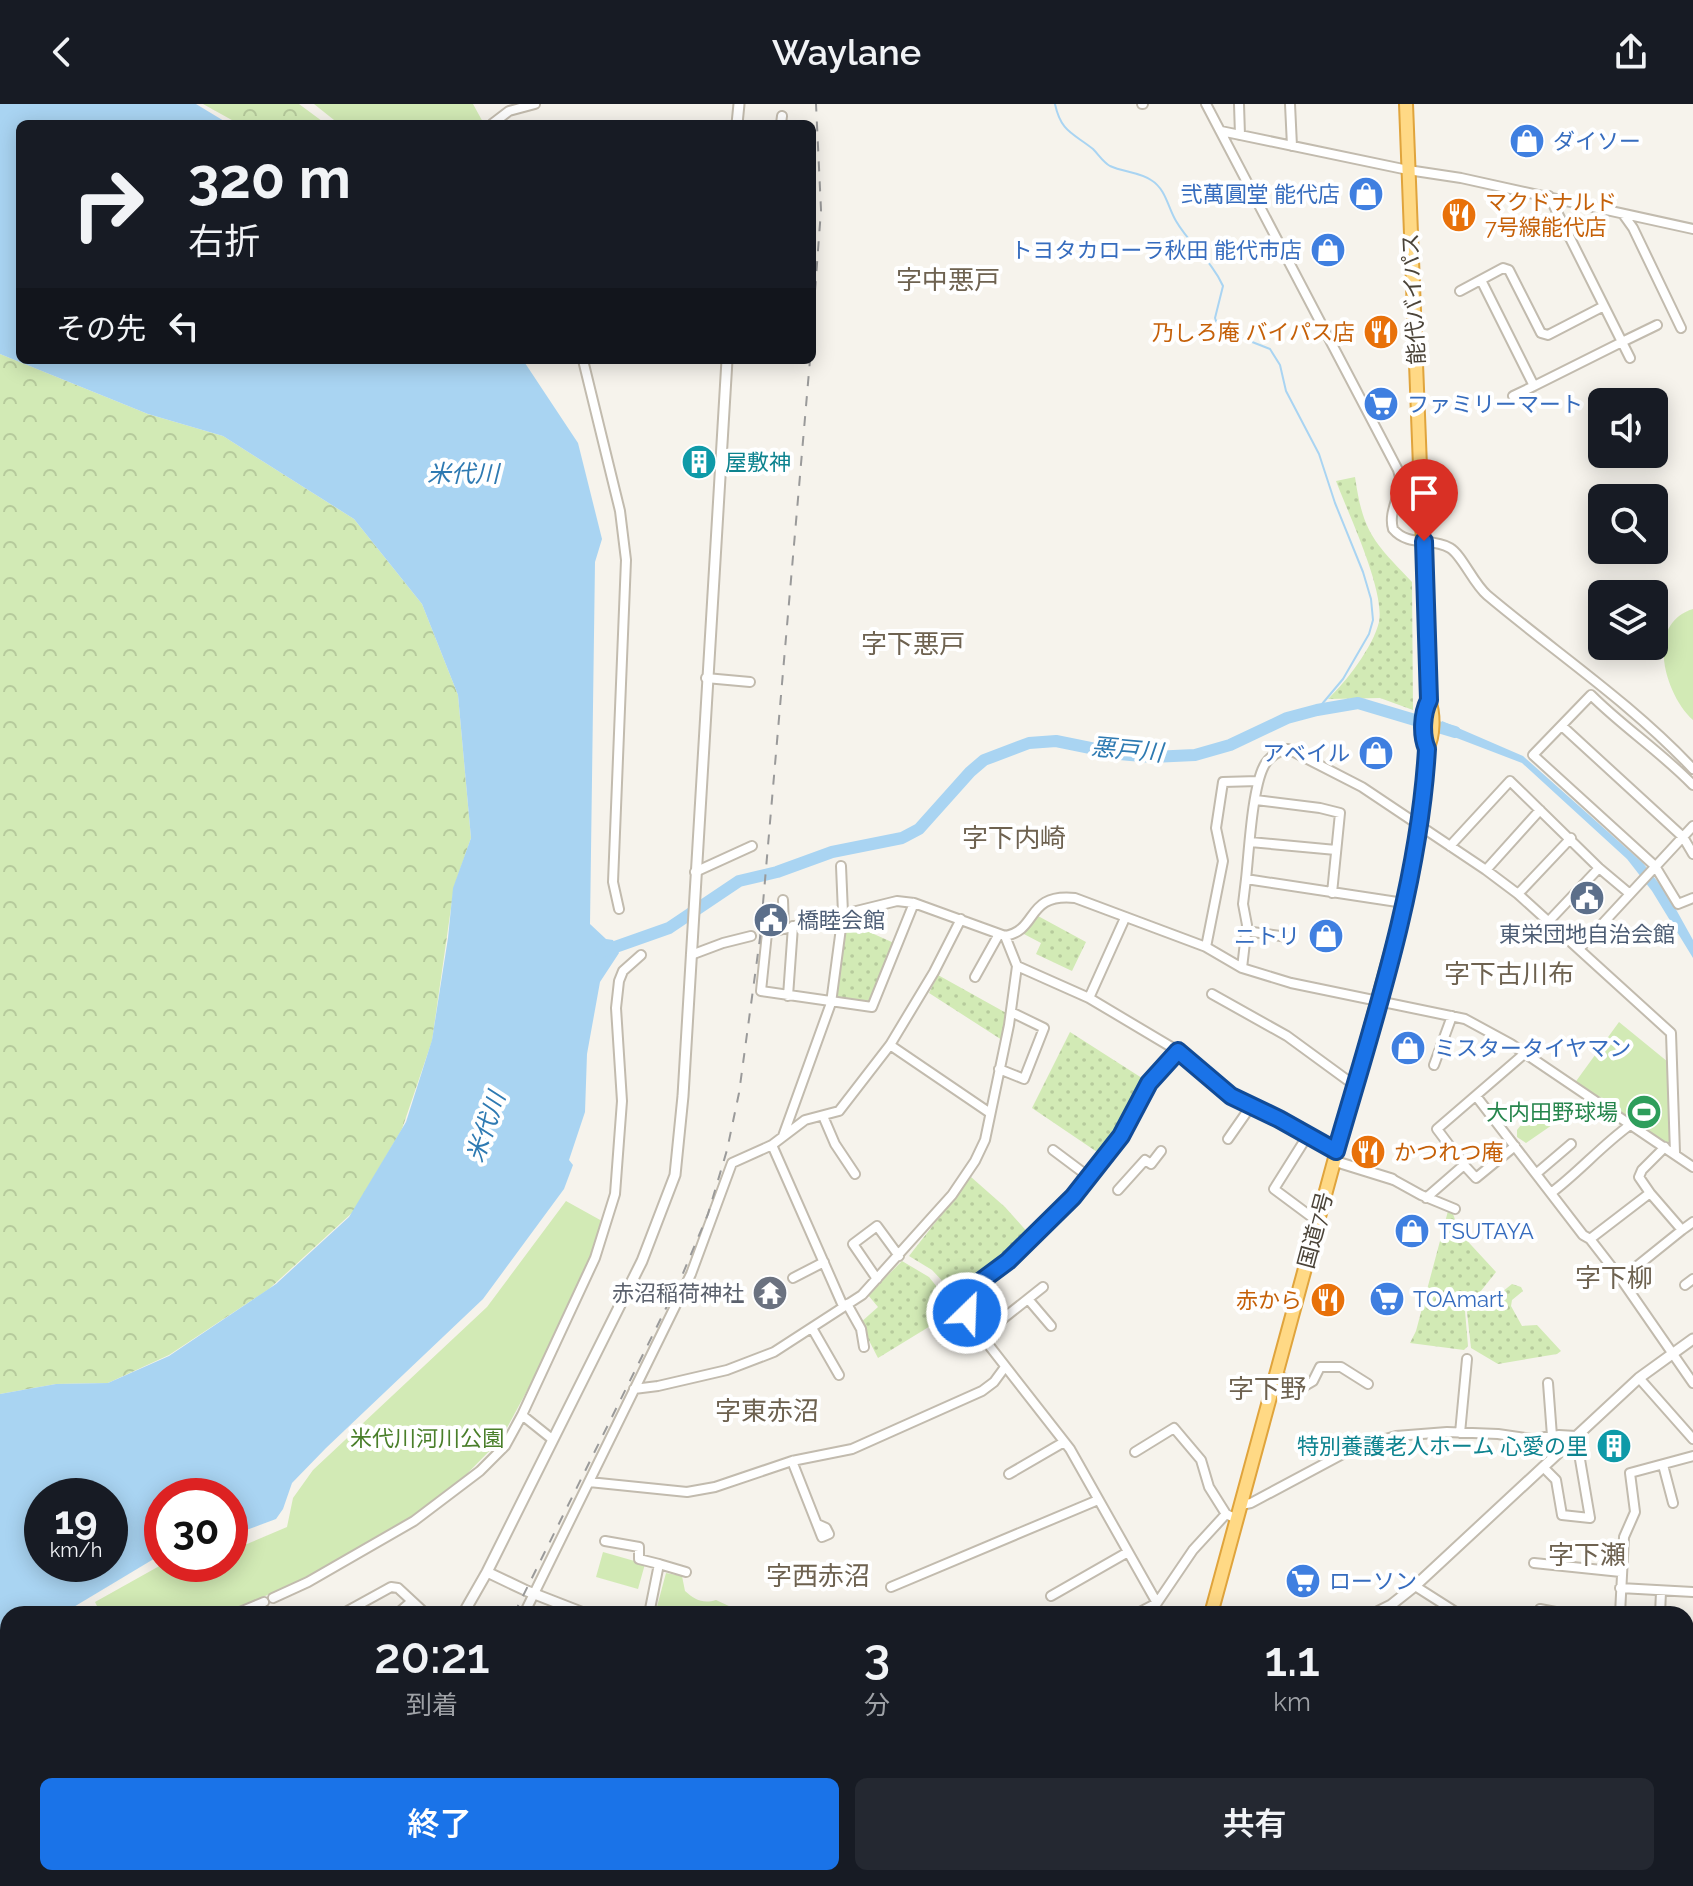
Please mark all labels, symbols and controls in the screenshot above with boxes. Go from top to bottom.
icon: back [40,30,84,74]
icon: share [1609,30,1653,74]
text: Waylane [772,31,921,73]
shop icon: ダイソー [1508,122,1546,160]
place label: ダイソー [1553,128,1641,154]
text: 320 m [188,145,351,211]
icon: right [56,152,160,256]
shop icon: 弐萬圓堂 能代店 [1347,175,1385,213]
place label: 弐萬圓堂 能代店 [1180,181,1340,207]
place label: マクドナルド 7号線能代店 [1485,189,1617,240]
restaurant icon: マクドナルド 7号線能代店 [1440,196,1478,234]
text: 右折 [188,220,260,262]
shop icon: トヨタカローラ秋田 能代市店 [1309,231,1347,269]
street label: 能代バイパス [1397,233,1429,365]
place label: トヨタカローラ秋田 能代市店 [1010,237,1302,263]
district label: 字中悪戸 [896,265,1000,295]
icon: left [162,304,206,348]
text: その先 [56,311,146,346]
restaurant icon: 乃しろ庵 バイパス店 [1362,313,1400,351]
place label: 乃しろ庵 バイパス店 [1152,319,1355,345]
supermarket icon: ファミリーマート [1362,385,1400,423]
map controls [1588,388,1668,660]
button: sound [1588,388,1668,468]
place label: ファミリーマート [1407,391,1583,417]
building icon: 屋敷神 [680,443,718,481]
place label: 屋敷神 [725,449,791,475]
water label: 米代川 [427,459,502,488]
pin [1390,459,1458,541]
icon: arrive [1402,471,1446,515]
button: search [1588,484,1668,564]
button: layers [1588,580,1668,660]
district label: 字下悪戸 [861,629,965,659]
water label: 悪戸川 [1090,732,1167,767]
shop icon: アベイル [1357,734,1395,772]
place label: アベイル [1262,740,1350,766]
district label: 字下内崎 [962,823,1066,853]
public building icon: 東栄団地自治会館 [1568,879,1606,917]
public building icon: 橋睦会館 [752,901,790,939]
place label: 橋睦会館 [797,907,885,933]
shop icon: ニトリ [1307,917,1345,955]
place label: 東栄団地自治会館 [1499,921,1675,947]
place label: ニトリ [1234,923,1300,949]
district label: 字下古川布 [1444,959,1574,989]
shop icon: ミスタータイヤマン [1389,1029,1427,1067]
place label: ミスタータイヤマン [1434,1035,1631,1061]
water label: 米代川 [460,1085,512,1166]
sports icon: 大内田野球場 [1625,1093,1663,1131]
place label: 大内田野球場 [1486,1099,1618,1125]
restaurant icon: かつれつ庵 [1349,1133,1387,1171]
place label: かつれつ庵 [1394,1139,1504,1165]
street label: 国道7号 [1292,1189,1338,1271]
shop icon: TSUTAYA [1393,1212,1431,1250]
place label: TSUTAYA [1438,1218,1534,1244]
district label: 字下柳 [1575,1263,1653,1293]
position arrow [925,1271,1009,1355]
temple icon: 赤沼稲荷神社 [751,1274,789,1312]
place label: 赤沼稲荷神社 [612,1280,744,1306]
supermarket icon: TOAmart [1368,1280,1406,1318]
restaurant icon: 赤から [1309,1281,1347,1319]
place label: TOAmart [1413,1286,1505,1312]
place label: 赤から [1236,1287,1302,1313]
district label: 字下野 [1228,1374,1306,1404]
district label: 字東赤沼 [715,1396,819,1426]
park label: 米代川河川公園 [350,1425,504,1451]
building icon: 特別養護老人ホーム 心愛の里 [1595,1427,1633,1465]
place label: 特別養護老人ホーム 心愛の里 [1297,1433,1588,1459]
speed limit sign: 30 [144,1478,248,1582]
text: 19 [54,1496,98,1543]
text: km/h [50,1538,102,1562]
district label: 字下瀬 [1548,1540,1626,1570]
district label: 字西赤沼 [766,1561,870,1591]
supermarket icon: ローソン [1284,1562,1322,1600]
place label: ローソン [1329,1568,1417,1594]
text: 20:21 [374,1628,490,1684]
text: 3 [864,1628,890,1684]
text: 1.1 [1264,1631,1320,1687]
text: km [1273,1687,1311,1717]
text: 到着 [406,1690,458,1720]
text: 分 [864,1690,890,1720]
button: 終了 [40,1778,839,1870]
button: 共有 [855,1778,1654,1870]

